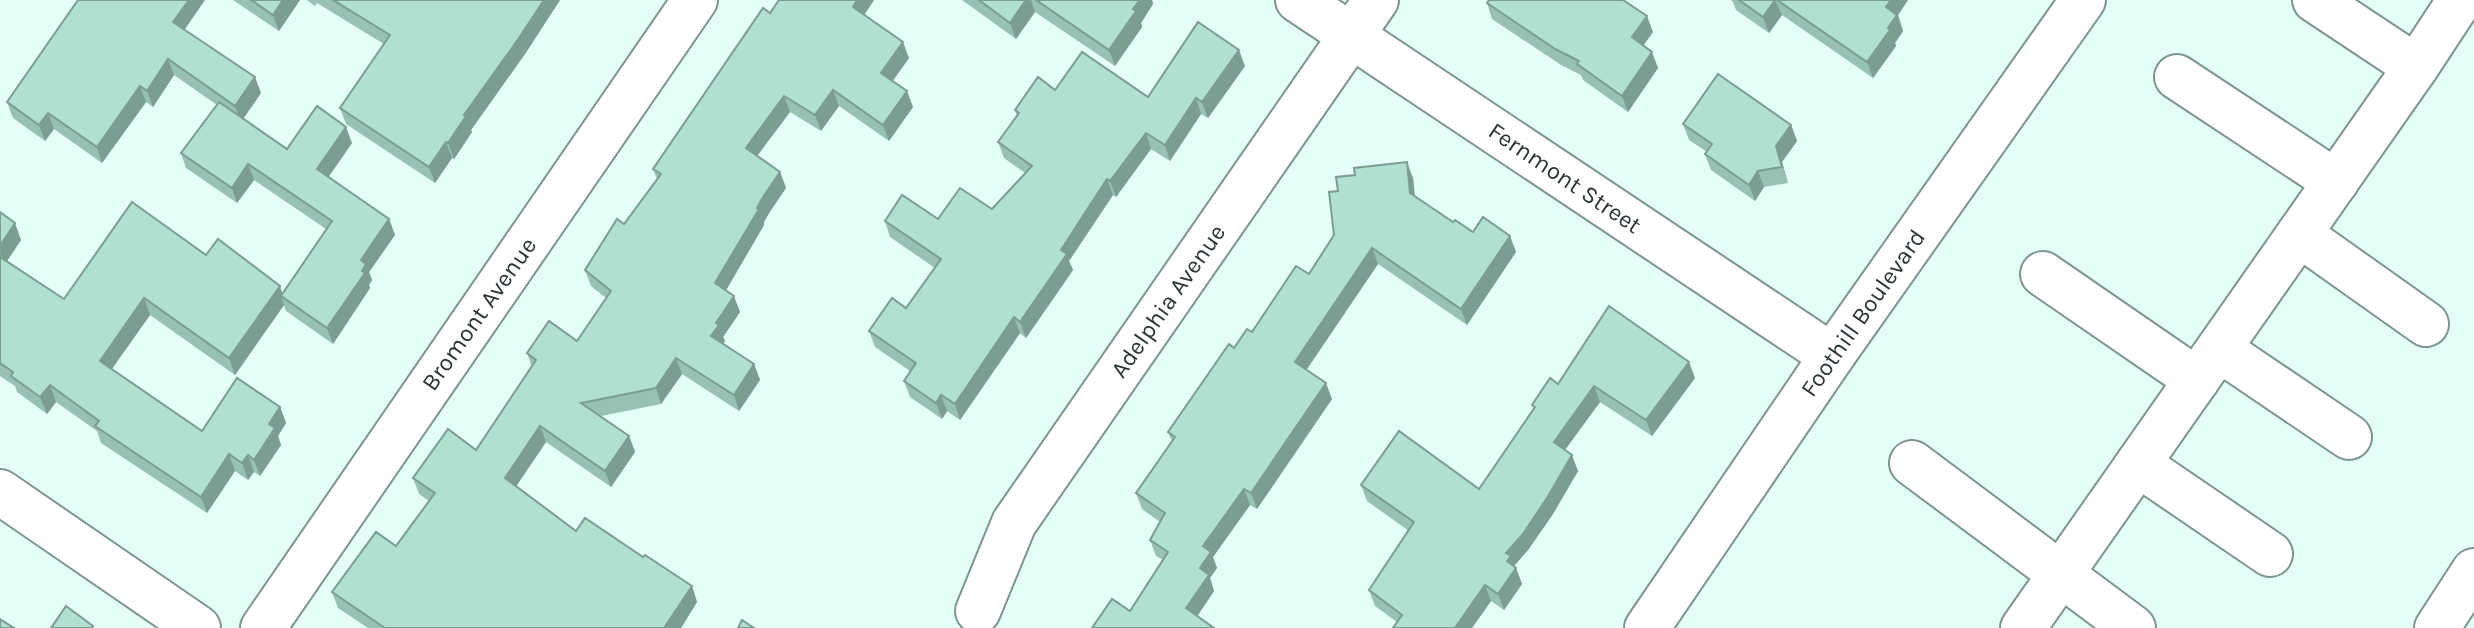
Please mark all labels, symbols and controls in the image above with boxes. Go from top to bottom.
street label: Fernmont Street [1483,117,1647,239]
street label: Adelphia Avenue [1105,219,1231,383]
street label: Foothill Boulevard [1795,224,1931,402]
street label: Bromont Avenue [416,232,542,396]

